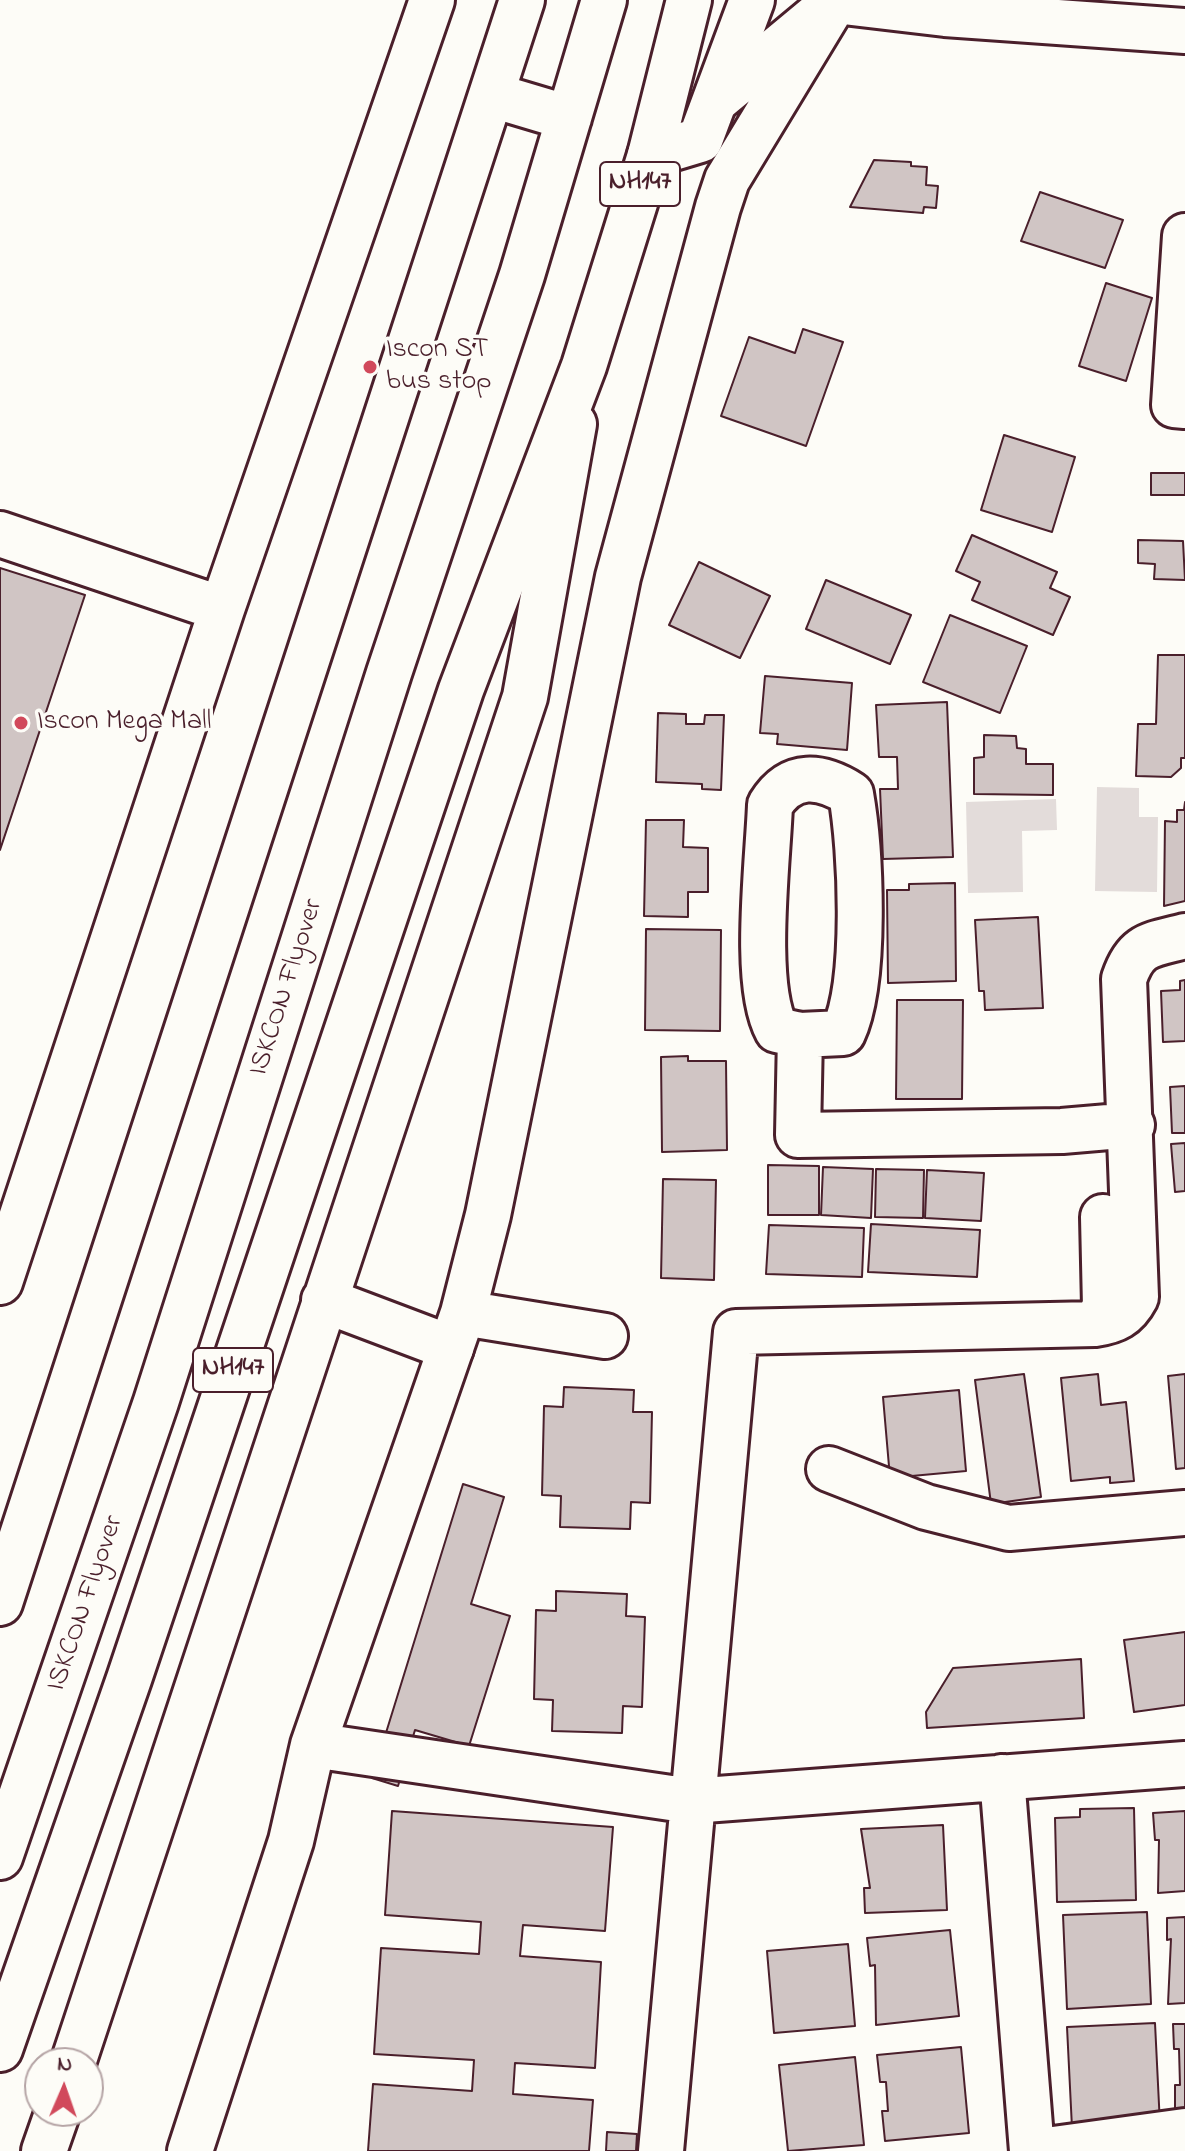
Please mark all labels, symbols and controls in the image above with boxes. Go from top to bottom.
road number: NH147 [600,162,680,206]
place label: Iscon ST bus stop [386,334,491,400]
marker: Iscon ST bus stop [361,358,379,376]
place label: Iscon Mega Mall [37,706,211,740]
marker: Iscon Mega Mall [12,714,30,732]
street label: ISKCON Flyover [244,895,332,1081]
road number: NH147 [193,1348,273,1392]
street label: ISKCON Flyover [41,1512,133,1696]
north arrow [24,2047,104,2127]
text: N [57,2049,73,2081]

